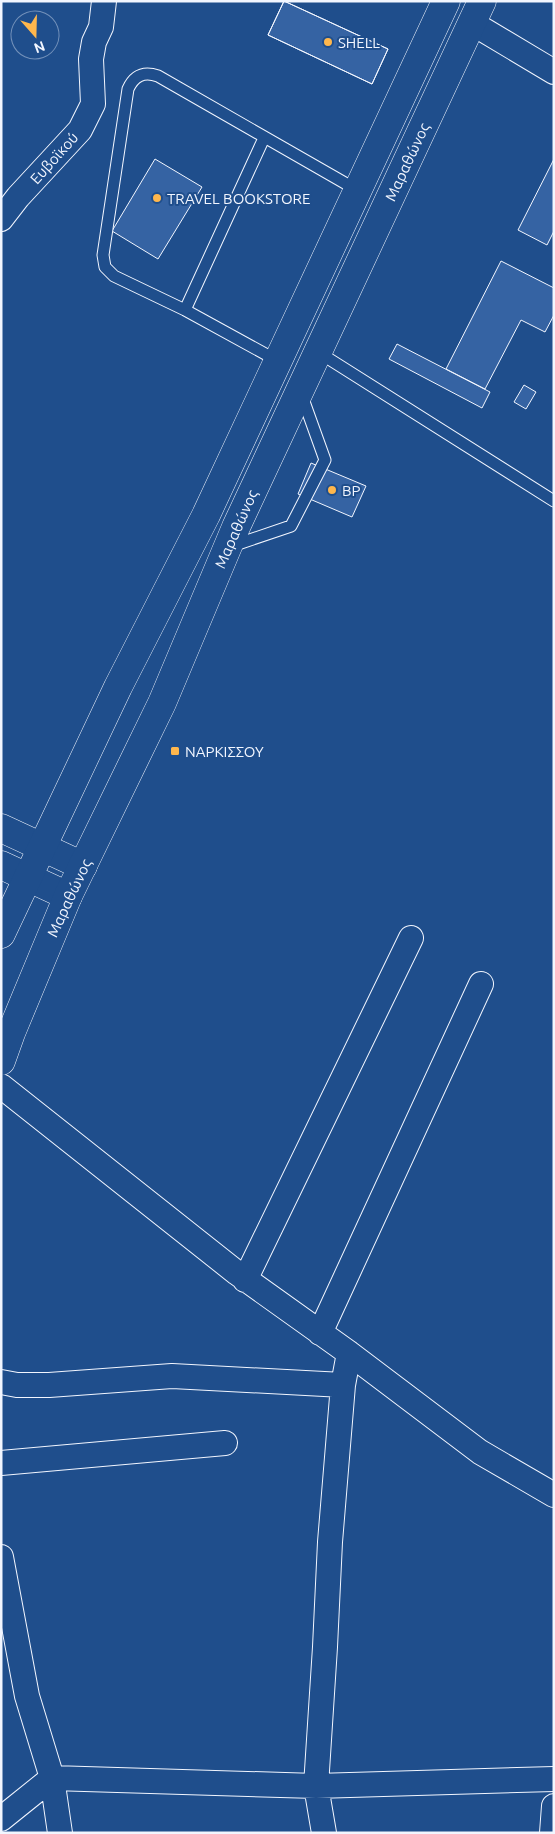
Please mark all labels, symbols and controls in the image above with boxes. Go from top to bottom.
north arrow [10,10,60,60]
place label: SHELL [338,34,380,51]
marker: SHELL [322,36,334,48]
text: N [32,38,47,57]
street label: Μαραθώνος [382,120,433,204]
street label: Ευβοϊκού [26,129,82,187]
place label: TRAVEL BOOKSTORE [167,190,310,207]
marker: TRAVEL BOOKSTORE [151,192,163,204]
place label: BP [342,482,361,499]
marker: BP [326,484,338,496]
street label: Μαραθώνος [211,487,261,571]
place label: ΝΑΡΚΙΣΣΟΥ [185,743,264,760]
marker: ΝΑΡΚΙΣΣΟΥ [169,745,181,757]
street label: Μαραθώνος [44,856,95,940]

